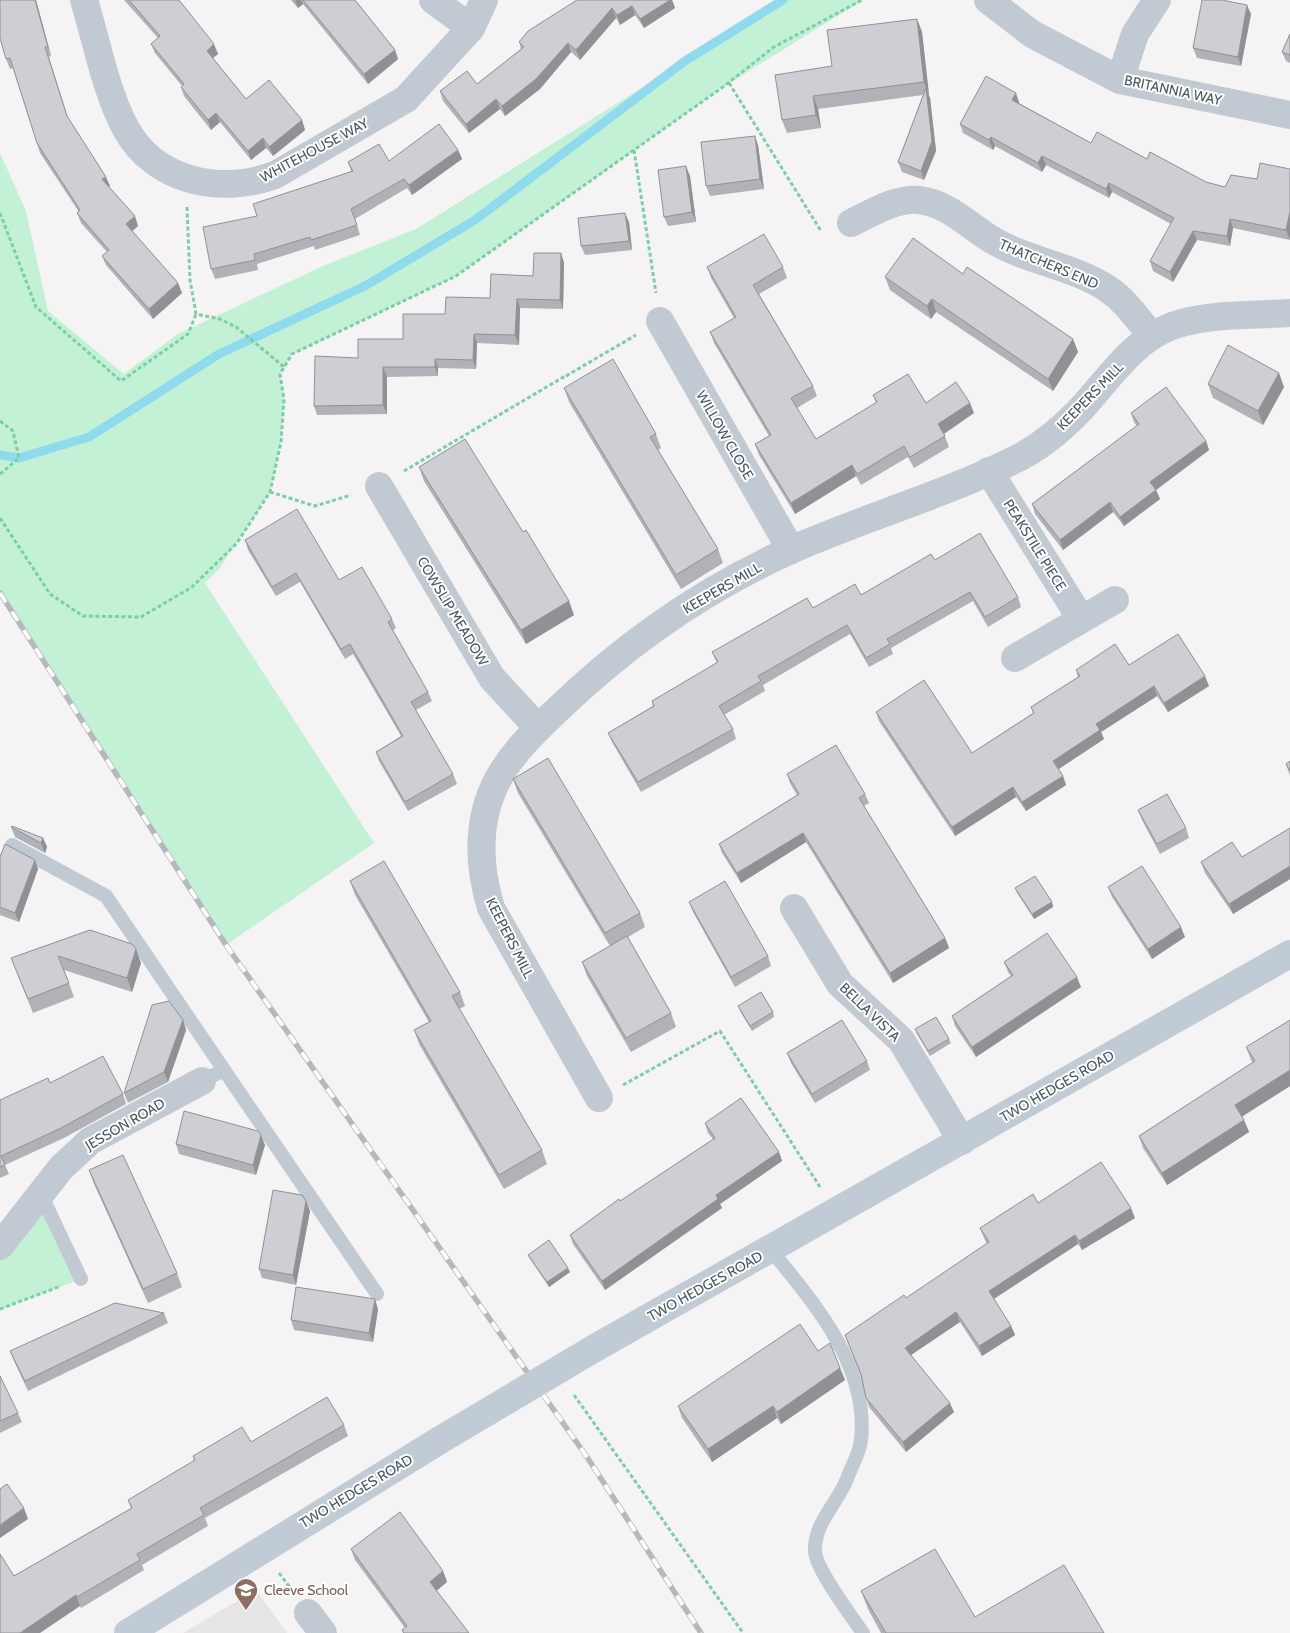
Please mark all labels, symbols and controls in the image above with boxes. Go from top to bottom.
street label: BRITANNIA WAY [1123,71,1224,109]
street label: WHITEHOUSE WAY [257,113,372,186]
street label: THATCHERS END [997,235,1101,293]
street label: KEEPERS MILL [1053,358,1127,434]
street label: WILLOW CLOSE [692,387,758,483]
street label: PEAKSTILE PIECE [1000,496,1071,594]
street label: COWSLIP MEADOW [413,553,493,669]
street label: KEEPERS MILL [679,558,765,618]
street label: KEEPERS MILL [482,895,538,981]
street label: BELLA VISTA [836,979,904,1046]
street label: TWO HEDGES ROAD [997,1046,1117,1126]
street label: JESSON ROAD [81,1094,168,1155]
street label: TWO HEDGES ROAD [644,1247,766,1325]
street label: TWO HEDGES ROAD [296,1450,416,1532]
school or university icon: Cleeve School [233,1577,259,1611]
place label: Cleeve School [264,1581,349,1599]

